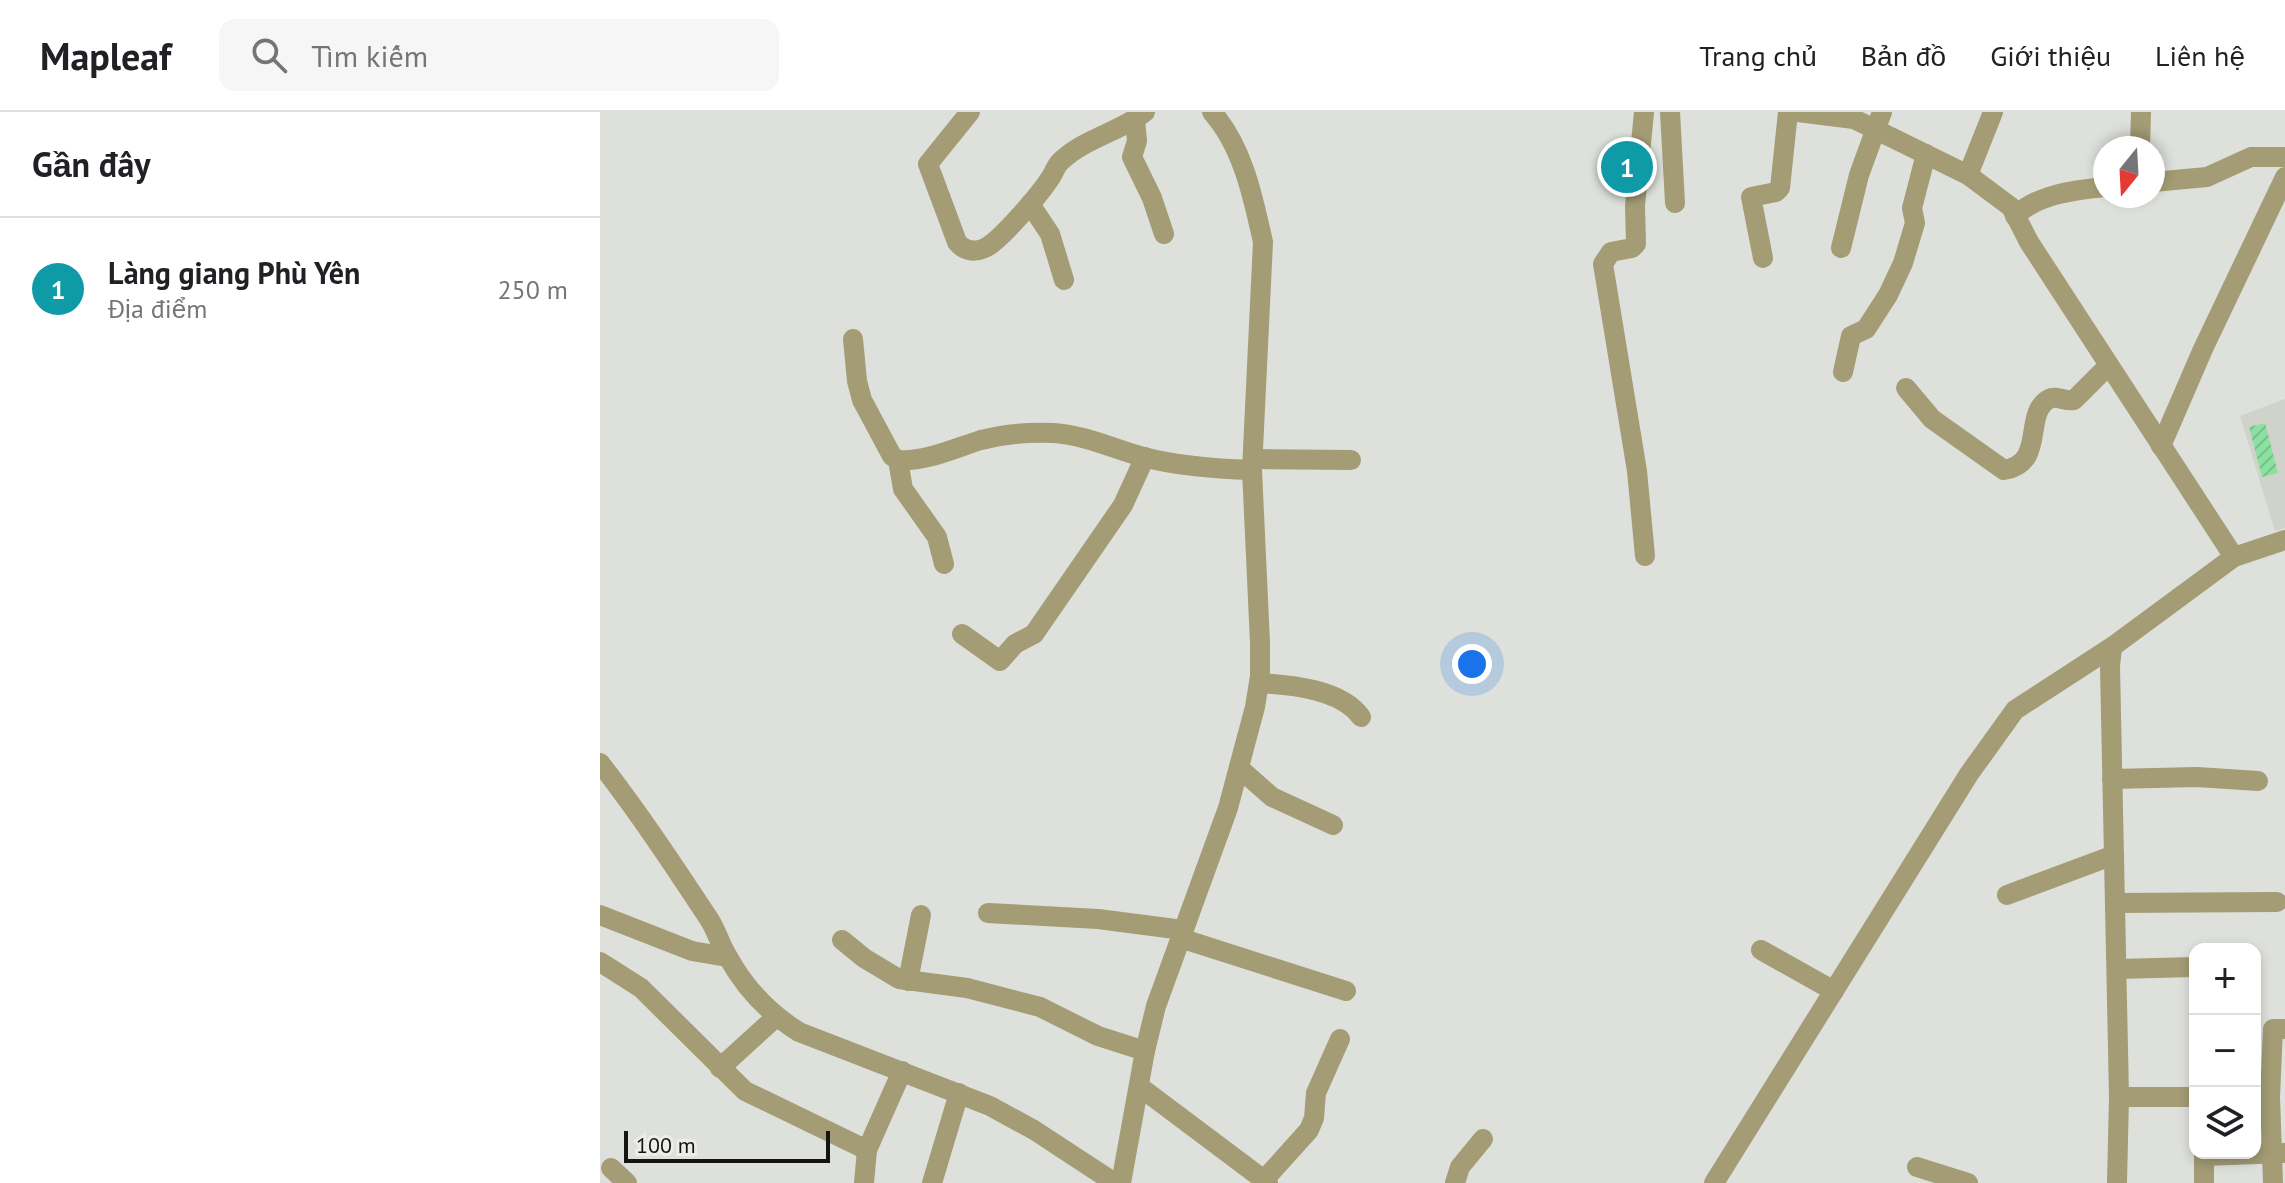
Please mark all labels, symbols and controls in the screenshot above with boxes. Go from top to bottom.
search box [219,19,779,91]
text: Mapleaf [40,31,171,80]
icon: search [247,33,291,77]
text: Tìm kiếm [311,36,428,75]
text: Trang chủ [1699,37,1817,74]
text: Bản đồ [1861,37,1946,74]
text: Giới thiệu [1990,37,2111,74]
text: Liên hệ [2155,37,2245,74]
north arrow [2093,136,2165,208]
pin: 1 [1601,137,1653,197]
text: Gần đây [32,142,151,186]
text: Làng giang Phù Yên [108,253,360,292]
text: 1 [51,273,65,306]
text: 250 m [497,273,568,306]
text: Địa điểm [108,292,207,325]
your location [1452,644,1492,684]
map controls [2189,943,2261,1159]
button: + [2189,943,2261,1015]
button: − [2189,1015,2261,1087]
button: layers [2189,1087,2261,1159]
scale bar [624,1127,830,1163]
text: 100 m [636,1131,696,1159]

